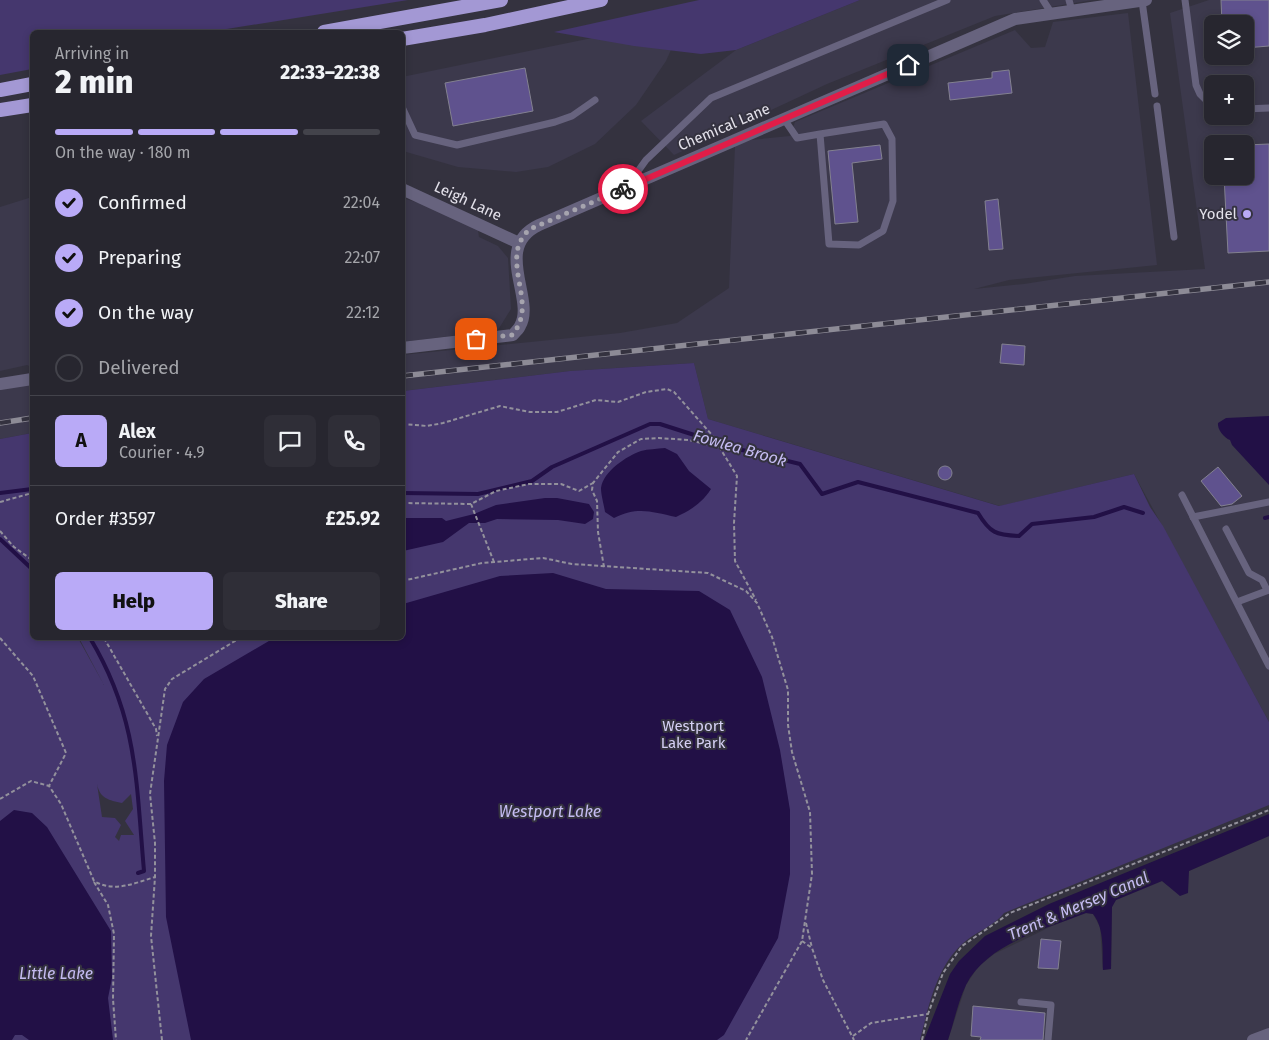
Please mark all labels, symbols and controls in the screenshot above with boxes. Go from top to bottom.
map controls [1204,15,1254,185]
button: layers [1204,15,1254,65]
text: Arriving in [55,44,129,63]
pin [887,44,929,86]
icon: home [894,51,922,79]
text: 22:33–22:38 [280,61,380,84]
text: 2 min [55,63,133,101]
button: + [1204,75,1254,125]
street label: Chemical Lane [675,100,773,154]
button: − [1204,135,1254,185]
text: On the way · 180 m [55,143,190,162]
courier [598,164,648,214]
icon: bike [609,175,637,203]
street label: Leigh Lane [431,178,505,224]
icon: check [55,189,83,217]
text: Confirmed [98,191,187,214]
text: 22:04 [343,193,380,212]
place label: Yodel [1199,205,1238,223]
marker: Yodel [1241,208,1253,220]
icon: check [55,244,83,272]
text: Preparing [98,246,181,269]
text: 22:07 [345,248,380,267]
icon: check [55,299,83,327]
text: On the way [98,301,194,324]
text: 22:12 [346,303,380,322]
pin [455,318,497,360]
icon: bag [462,325,490,353]
text: Delivered [98,356,180,379]
button: chat [264,415,316,467]
button: phone [328,415,380,467]
text: Alex [119,420,156,443]
water label: Fowlea Brook [691,426,789,470]
text: A [75,429,87,452]
text: Courier · 4.9 [119,443,205,462]
text: Order #3597 [55,507,156,530]
text: £25.92 [326,507,380,530]
button: Help [55,572,213,630]
button: Share [223,572,380,630]
park label: Westport Lake Park [661,717,726,752]
water label: Westport Lake [499,802,601,821]
water label: Trent & Mersey Canal [1005,868,1151,944]
water label: Little Lake [19,964,93,983]

